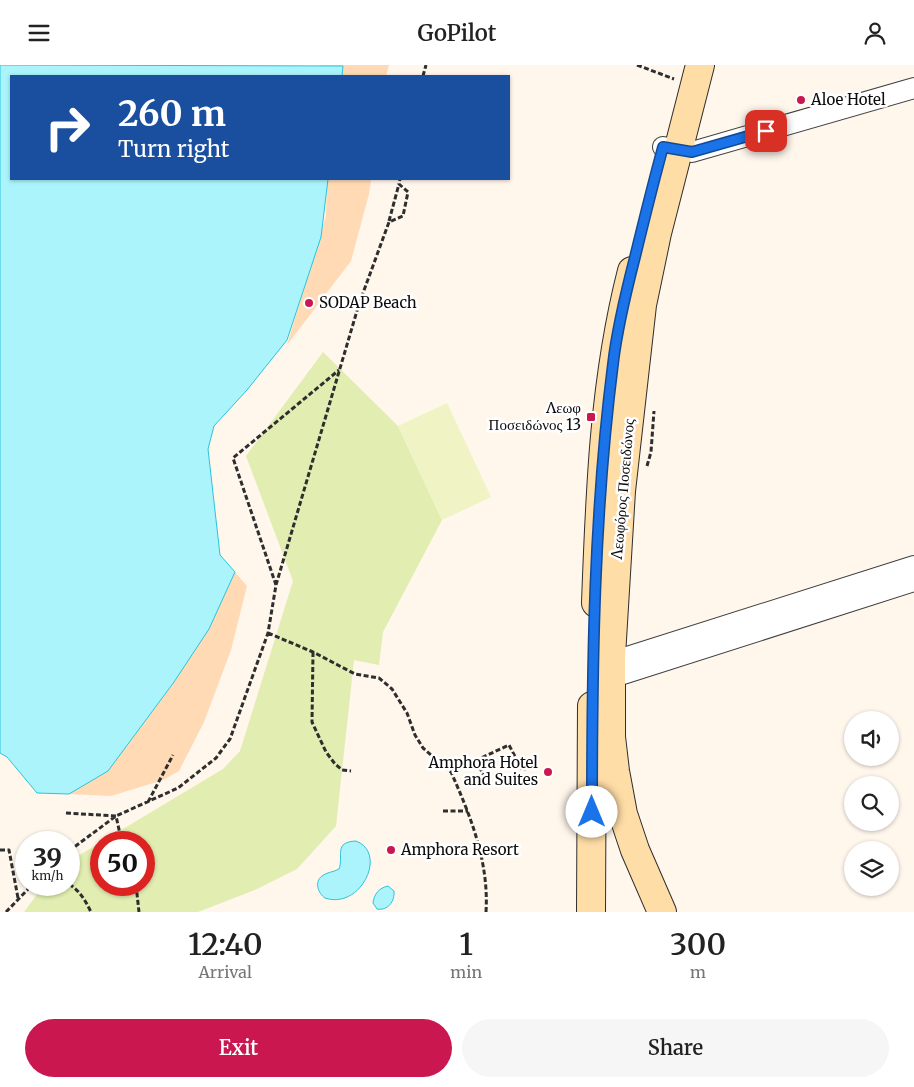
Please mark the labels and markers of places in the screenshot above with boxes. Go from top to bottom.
place label: Aloe Hotel [810,90,886,109]
marker: Aloe Hotel [795,94,807,106]
pin [745,110,787,152]
place label: SODAP Beach [319,293,417,312]
marker: SODAP Beach [303,297,315,309]
place label: Λεωφ Ποσειδώνος 13 [489,398,581,434]
marker: Λεωφ Ποσειδώνος 13 [585,411,597,423]
place label: Amphora Hotel and Suites [427,753,538,789]
marker: Amphora Hotel and Suites [542,766,554,778]
place label: Amphora Resort [400,840,519,859]
marker: Amphora Resort [385,844,397,856]

